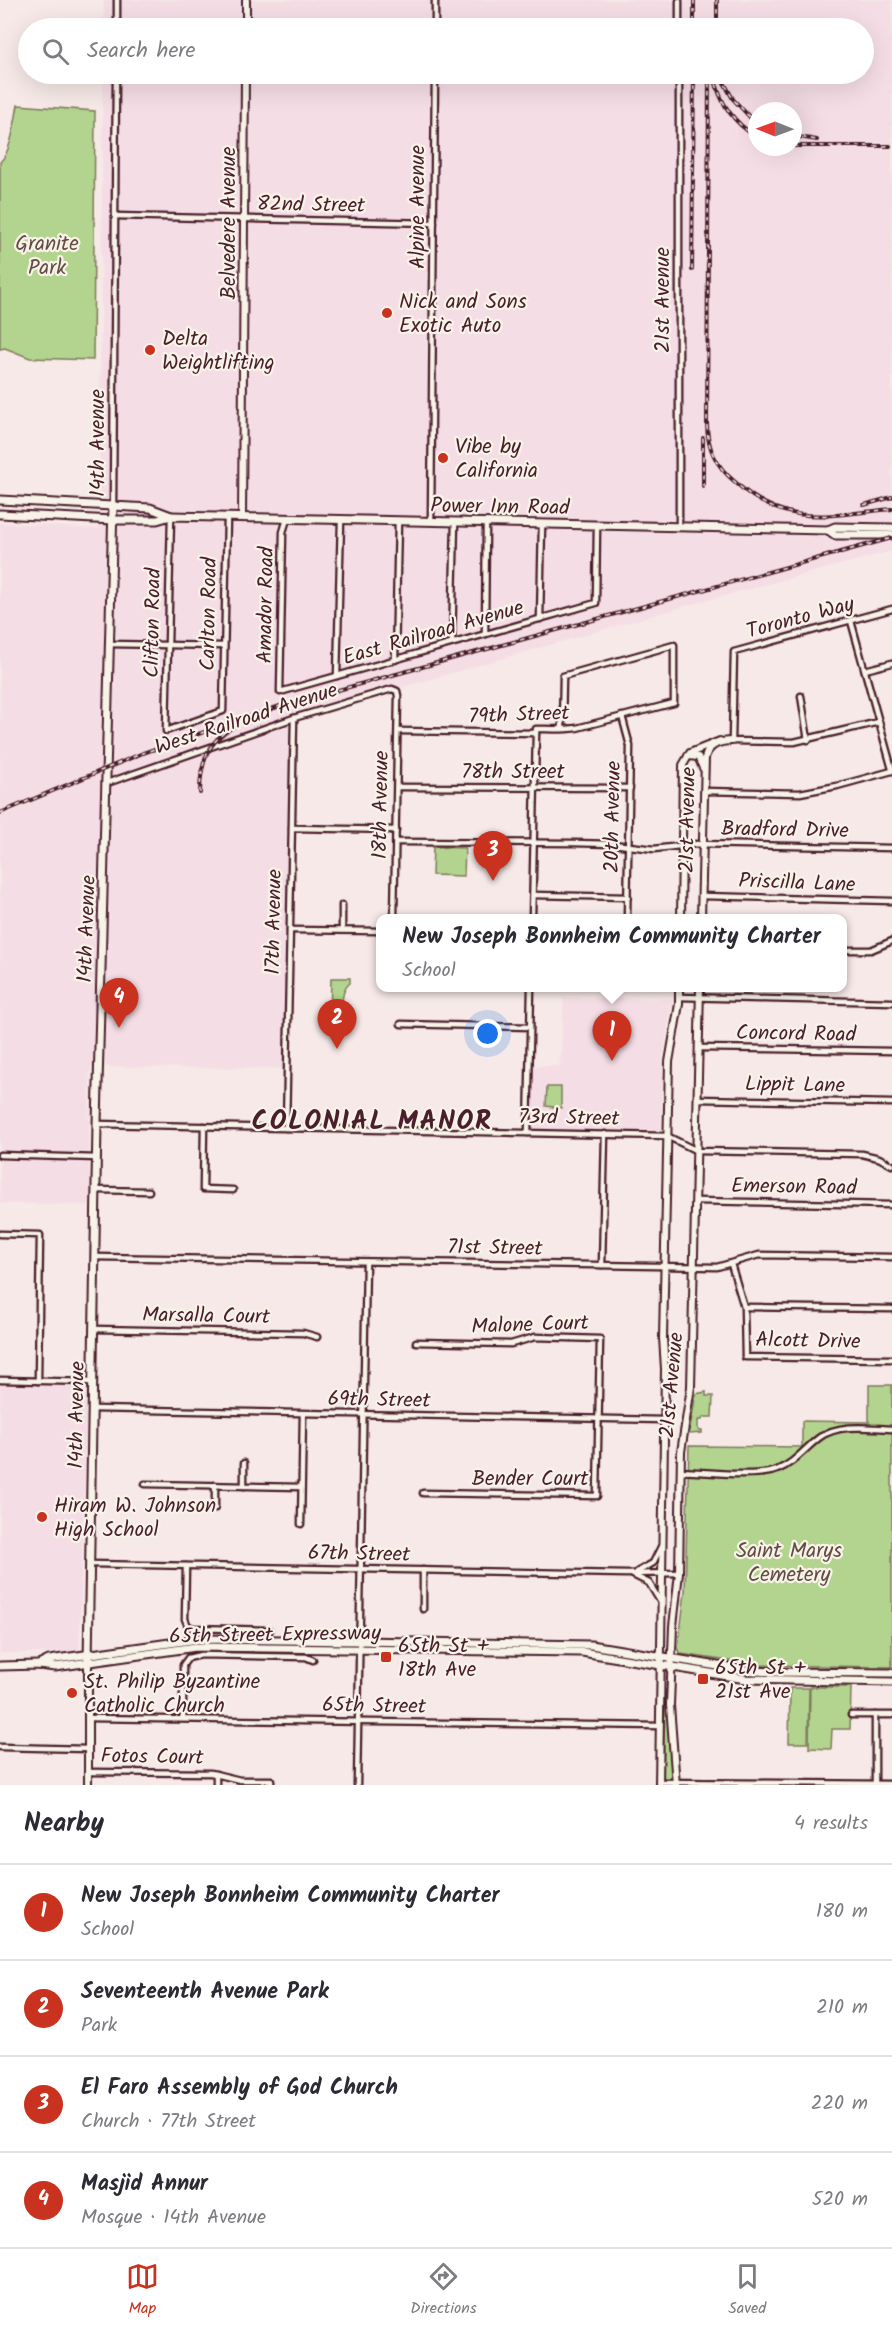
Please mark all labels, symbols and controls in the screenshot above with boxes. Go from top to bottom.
search box [18,18,874,84]
text: Search here [87,34,195,69]
icon: search [39,35,72,68]
north arrow [748,102,802,156]
street label: Alpine Avenue [402,145,435,269]
street label: Belvedere Avenue [213,146,246,299]
street label: 82nd Street [257,188,366,223]
park label: Granite Park [15,228,79,285]
street label: 21st Avenue [647,246,680,353]
place label: Nick and Sons Exotic Auto [399,286,527,343]
marker: Nick and Sons Exotic Auto [380,306,394,320]
place label: Delta Weightlifting [162,323,275,380]
marker: Delta Weightlifting [143,343,157,357]
street label: 14th Avenue [82,389,115,497]
place label: Vibe by California [455,431,538,488]
marker: Vibe by California [436,451,450,465]
street label: Power Inn Road [430,490,570,525]
street label: Amador Road [249,546,284,664]
street label: Carlton Road [192,556,227,671]
street label: Clifton Road [136,567,171,678]
street label: Toronto Way [743,588,858,649]
street label: East Railroad Avenue [339,592,528,675]
street label: West Railroad Avenue [151,674,343,765]
street label: 79th Street [468,697,571,734]
street label: 18th Avenue [364,750,399,860]
street label: 78th Street [461,756,566,789]
street label: 20th Avenue [596,760,631,873]
street label: 21st Avenue [671,766,706,873]
street label: Bradford Drive [721,813,850,848]
pin: 3 [474,832,512,881]
street label: Priscilla Lane [738,865,857,902]
street label: 17th Avenue [257,868,292,975]
street label: 14th Avenue [69,874,106,983]
popup [376,914,847,992]
text: New Joseph Bonnheim Community Charter [402,920,821,955]
text: School [402,955,456,987]
pin: 4 [100,978,138,1028]
pin: 2 [318,1000,356,1049]
pin: 1 [592,1012,632,1061]
street label: Concord Road [736,1017,857,1052]
your location [473,1019,502,1048]
street label: Lippit Lane [745,1068,846,1103]
district label: COLONIAL MANOR [252,1100,492,1143]
street label: 73rd Street [518,1101,621,1136]
street label: Emerson Road [731,1170,858,1205]
street label: 71st Street [447,1231,544,1266]
street label: Marsalla Court [142,1299,271,1334]
street label: Malone Court [471,1307,590,1344]
street label: Alcott Drive [755,1324,861,1359]
street label: 21st Avenue [651,1330,694,1439]
street label: 14th Avenue [60,1360,95,1469]
street label: 69th Street [327,1383,432,1418]
street label: Bender Court [472,1463,589,1496]
place label: Hiram W. Johnson High School [54,1490,216,1547]
marker: Hiram W. Johnson High School [35,1510,49,1524]
park label: Saint Marys Cemetery [736,1535,842,1592]
street label: 67th Street [307,1537,411,1572]
street label: 65th Street Expressway [169,1617,381,1654]
place label: 65th St + 18th Ave [398,1630,489,1687]
marker: 65th St + 18th Ave [379,1650,393,1664]
place label: 65th St + 21st Ave [715,1652,806,1709]
place label: St. Philip Byzantine Catholic Church [84,1666,261,1723]
marker: 65th St + 21st Ave [696,1672,710,1686]
marker: St. Philip Byzantine Catholic Church [65,1686,79,1700]
street label: 65th Street [322,1689,427,1724]
street label: Fotos Court [100,1740,205,1775]
text: Nearby [24,1803,104,1845]
text: 4 results [794,1808,868,1840]
text: New Joseph Bonnheim Community Charter [81,1879,499,1914]
text: 1 [40,1896,47,1928]
text: 180 m [816,1896,868,1928]
text: School [81,1914,134,1946]
text: Seventeenth Avenue Park [81,1975,329,2010]
text: 2 [38,1992,49,2024]
text: 210 m [816,1992,868,2024]
text: Park [81,2010,117,2042]
text: El Faro Assembly of God Church [81,2071,398,2106]
text: 3 [38,2088,49,2120]
text: 220 m [811,2088,868,2120]
text: Church · 77th Street [81,2106,256,2138]
text: Masjid Annur [81,2167,208,2202]
text: 4 [38,2184,49,2216]
text: 520 m [812,2184,868,2216]
text: Mosque · 14th Avenue [81,2202,266,2234]
tab: Map [126,2260,159,2321]
tab: Directions [410,2260,477,2321]
tab: Saved [728,2260,766,2321]

